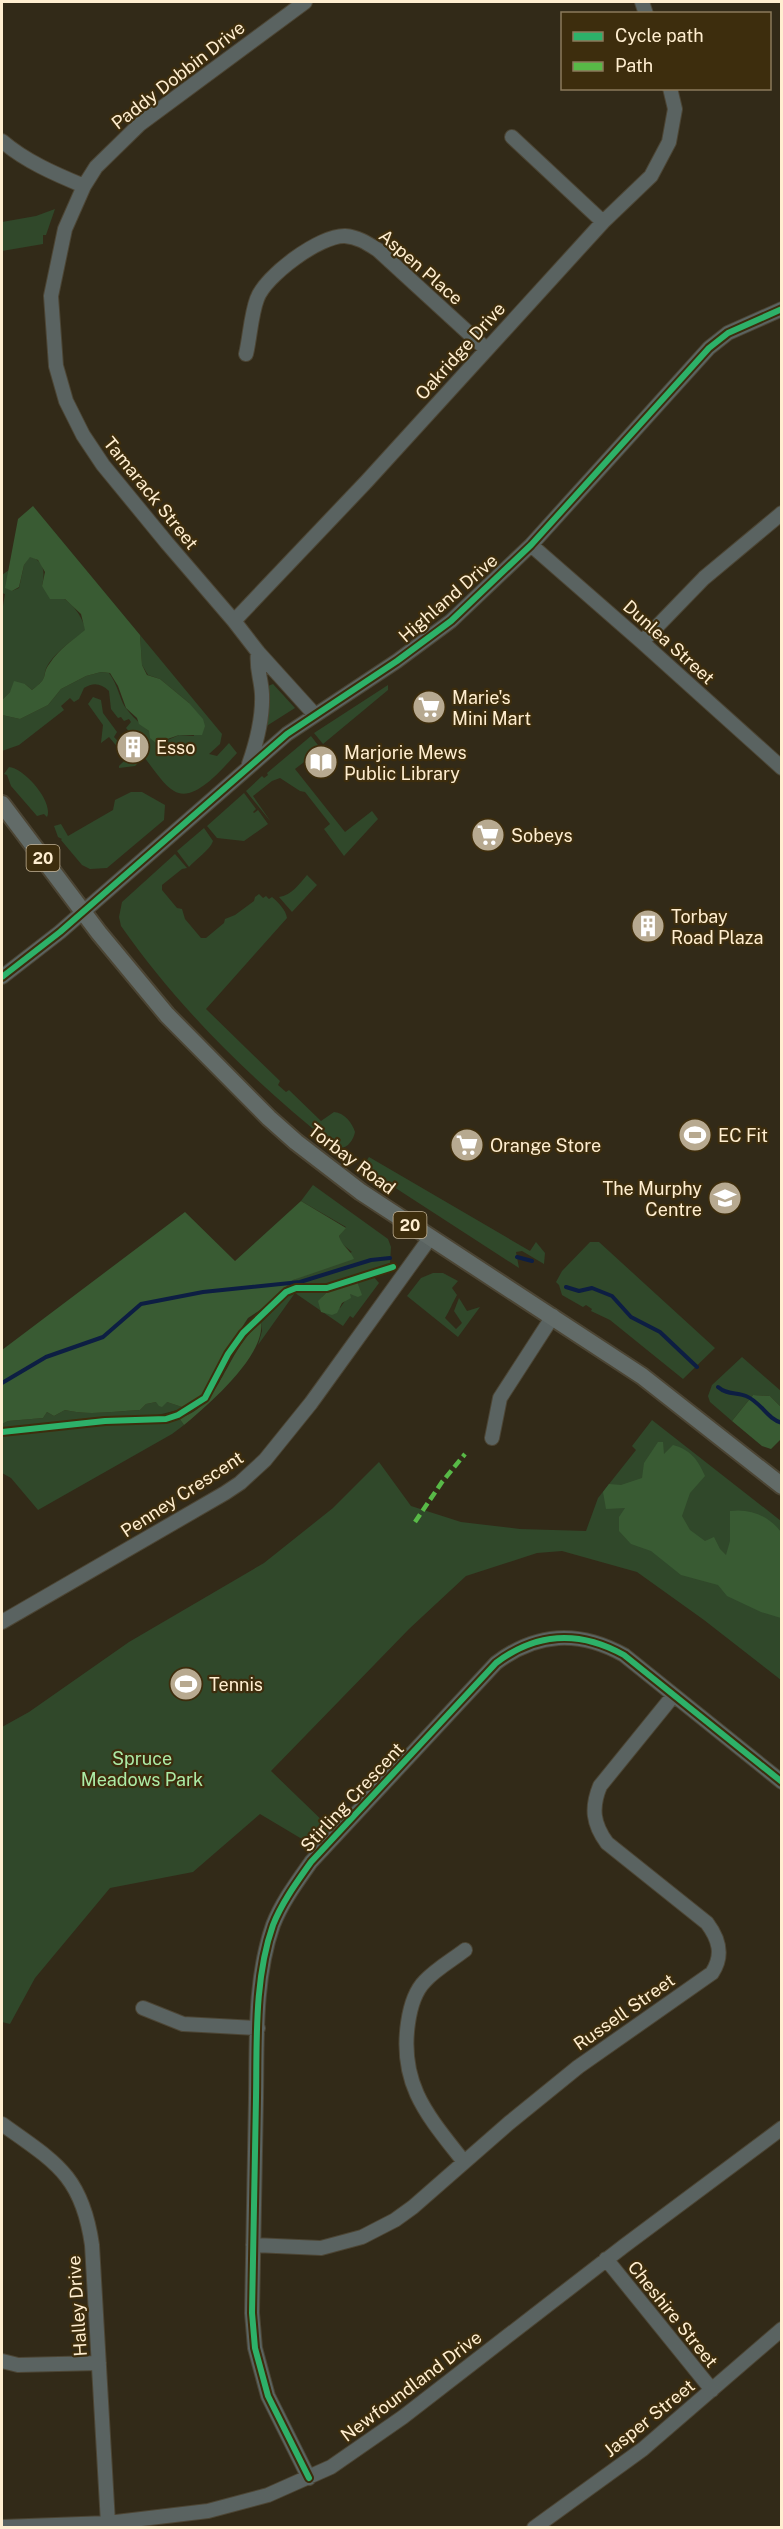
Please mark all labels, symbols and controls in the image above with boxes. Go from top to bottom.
legend [561,12,771,90]
street label: Paddy Dobbin Drive [107,16,249,134]
text: Cycle path [615,25,704,46]
text: Path [615,55,653,76]
street label: Aspen Place [375,225,467,309]
street label: Oakridge Drive [411,298,509,404]
street label: Tamarack Street [99,433,203,553]
street label: Highland Drive [394,550,502,646]
street label: Dunlea Street [619,596,719,688]
place label: Marie's Mini Mart [452,687,531,729]
supermarket icon: Marie's Mini Mart [411,689,447,725]
building icon: Esso [115,729,151,765]
place label: Esso [156,737,195,758]
place label: Marjorie Mews Public Library [344,742,467,784]
library icon: Marjorie Mews Public Library [303,744,339,780]
supermarket icon: Sobeys [470,817,506,853]
place label: Sobeys [511,825,573,846]
road number: 20 [26,845,60,871]
place label: Torbay Road Plaza [671,906,763,948]
building icon: Torbay Road Plaza [630,908,666,944]
sports icon: EC Fit [677,1117,713,1153]
street label: Torbay Road [304,1119,400,1199]
place label: EC Fit [718,1125,768,1146]
supermarket icon: Orange Store [449,1127,485,1163]
place label: Orange Store [490,1135,601,1156]
place label: The Murphy Centre [603,1178,702,1220]
school or university icon: The Murphy Centre [707,1180,743,1216]
road number: 20 [394,1212,426,1238]
street label: Penney Crescent [117,1447,247,1541]
sports icon: Tennis [168,1666,204,1702]
place label: Tennis [209,1674,263,1695]
street label: Stirling Crescent [296,1738,408,1856]
park label: Spruce Meadows Park [81,1748,203,1790]
street label: Russell Street [569,1969,679,2055]
street label: Halley Drive [63,2255,91,2357]
street label: Cheshire Street [624,2257,722,2371]
street label: Newfoundland Drive [337,2326,485,2446]
street label: Jasper Street [599,2375,699,2461]

